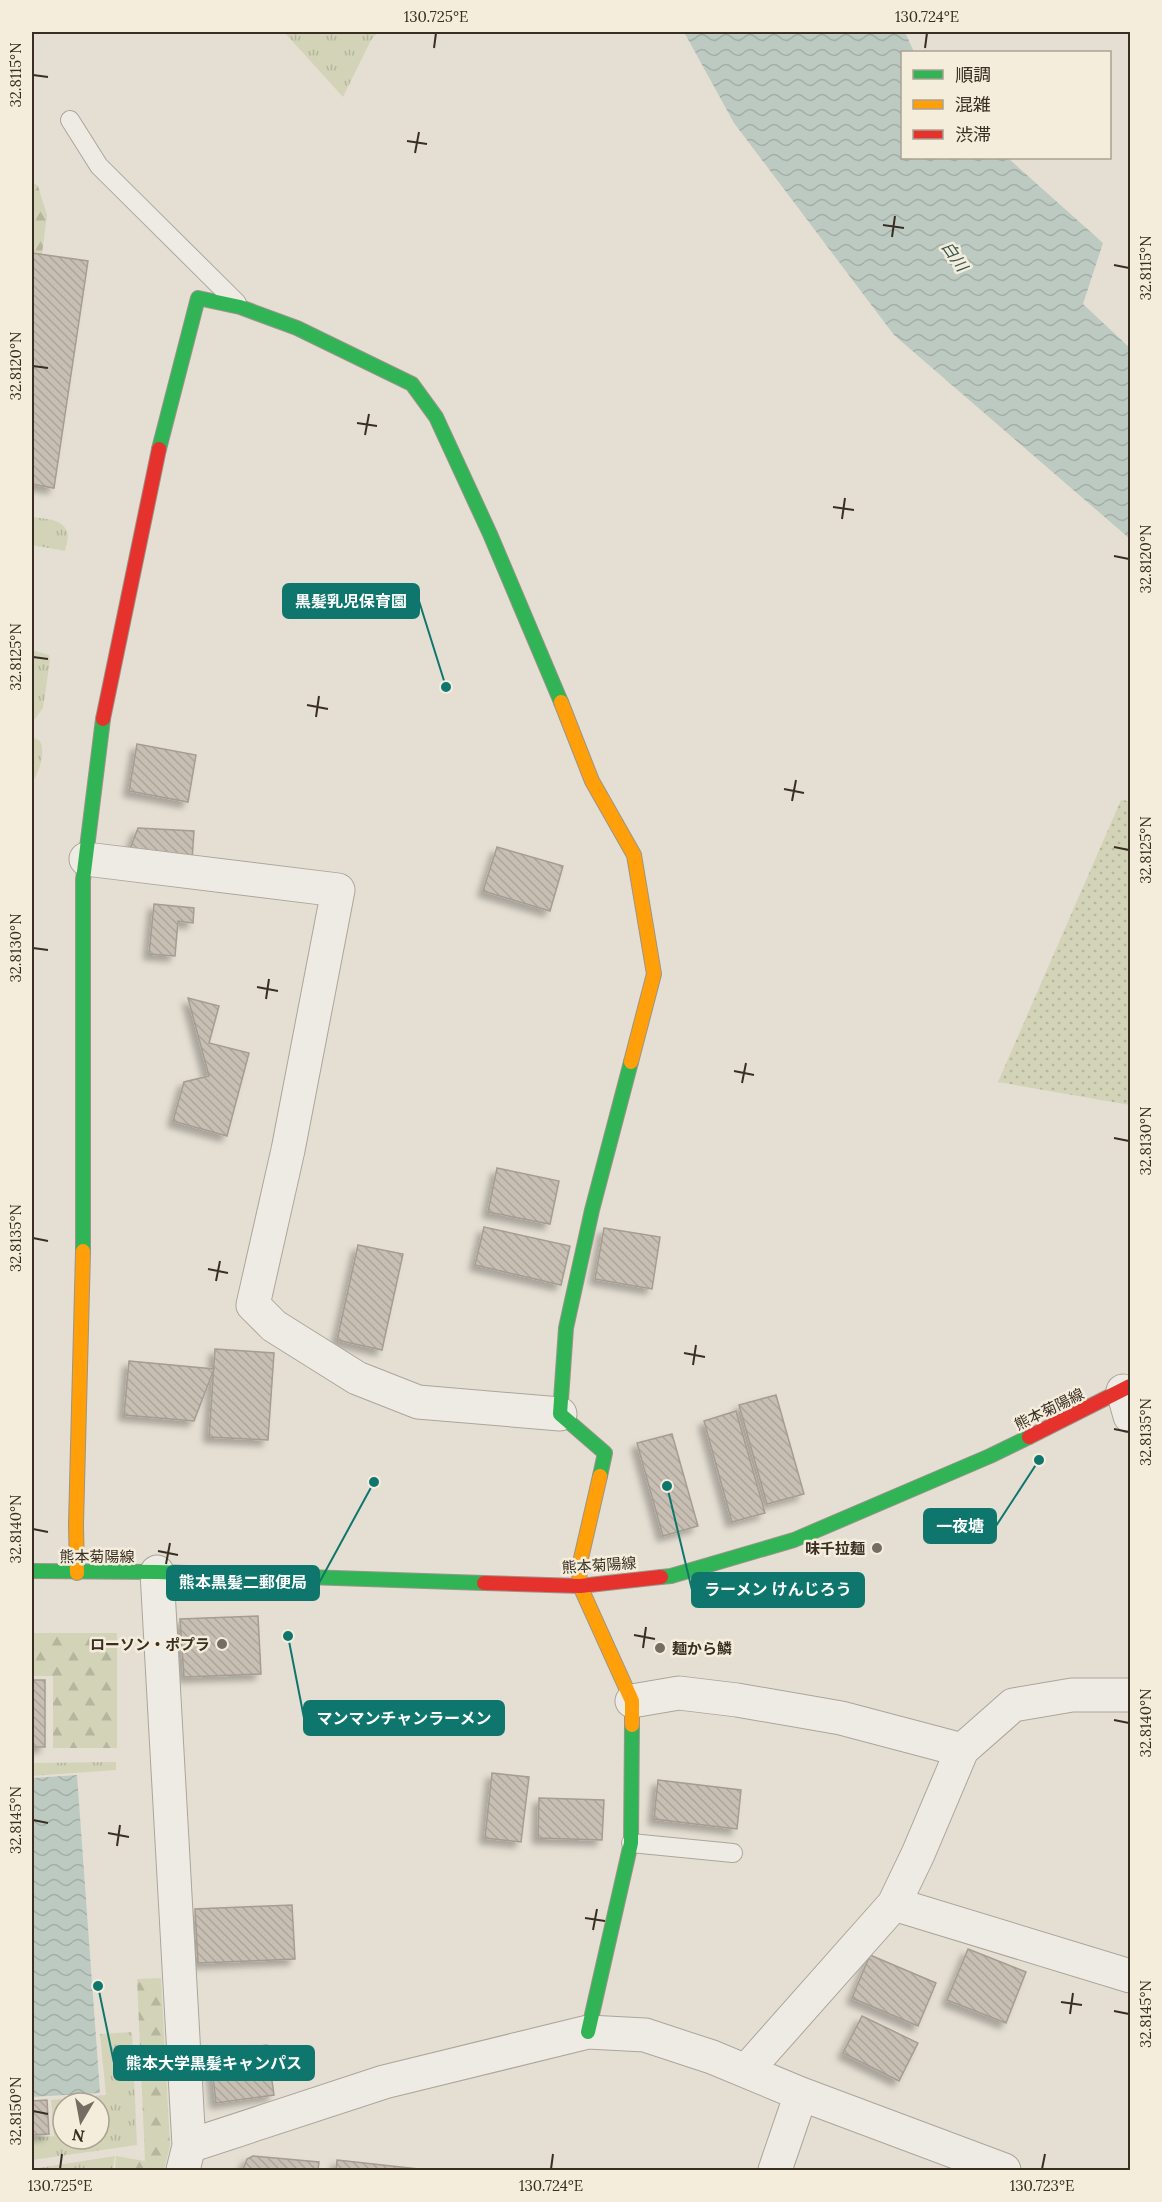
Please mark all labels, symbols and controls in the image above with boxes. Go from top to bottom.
text: 130.725°E [404,7,468,26]
text: 130.724°E [895,7,959,26]
text: 32.8115°N [6,42,25,108]
legend [901,51,1111,159]
text: 順調 [955,63,991,86]
text: 混雑 [955,93,991,116]
text: 渋滞 [955,123,991,146]
text: 32.8115°N [1136,235,1155,301]
water label: 白川 [938,237,974,276]
text: 32.8120°N [6,332,25,400]
text: 32.8120°N [1136,525,1155,593]
callout: 黒髪乳児保育園 [283,584,419,618]
text: 黒髪乳児保育園 [295,591,407,611]
text: 32.8125°N [6,623,25,691]
text: 32.8125°N [1136,816,1155,884]
text: 32.8130°N [6,913,25,983]
text: 32.8130°N [1136,1106,1155,1176]
text: 32.8135°N [6,1204,25,1272]
street label: 熊本菊陽線 [1011,1384,1087,1434]
text: 32.8135°N [1136,1398,1155,1466]
text: 32.8140°N [6,1495,25,1563]
callout: 一夜塘 [924,1509,996,1543]
text: 一夜塘 [936,1516,984,1536]
place label: 味千拉麺 [805,1539,865,1558]
marker: 味千拉麺 [870,1541,884,1555]
street label: 熊本菊陽線 [59,1547,135,1566]
street label: 熊本菊陽線 [561,1553,637,1577]
callout: 熊本黒髪二郵便局 [167,1566,319,1600]
text: 熊本黒髪二郵便局 [179,1572,307,1592]
callout: ラーメン けんじろう [692,1573,864,1607]
text: ラーメン けんじろう [704,1579,852,1599]
place label: ローソン・ポプラ [90,1635,210,1654]
marker: ローソン・ポプラ [215,1637,229,1651]
place label: 麺から鱗 [672,1639,732,1658]
marker: 麺から鱗 [653,1641,667,1655]
text: 32.8140°N [1136,1689,1155,1757]
callout: マンマンチャンラーメン [304,1701,504,1735]
text: マンマンチャンラーメン [316,1708,492,1728]
text: 32.8145°N [6,1786,25,1854]
text: 32.8145°N [1136,1980,1155,2048]
callout: 熊本大学黒髪キャンパス [114,2046,314,2080]
text: 熊本大学黒髪キャンパス [126,2053,302,2073]
text: 32.8150°N [6,2077,25,2146]
north arrow [51,2091,111,2151]
text: N [71,2125,86,2147]
text: 130.725°E [28,2176,92,2195]
text: 130.724°E [519,2176,583,2195]
text: 130.723°E [1010,2176,1074,2195]

